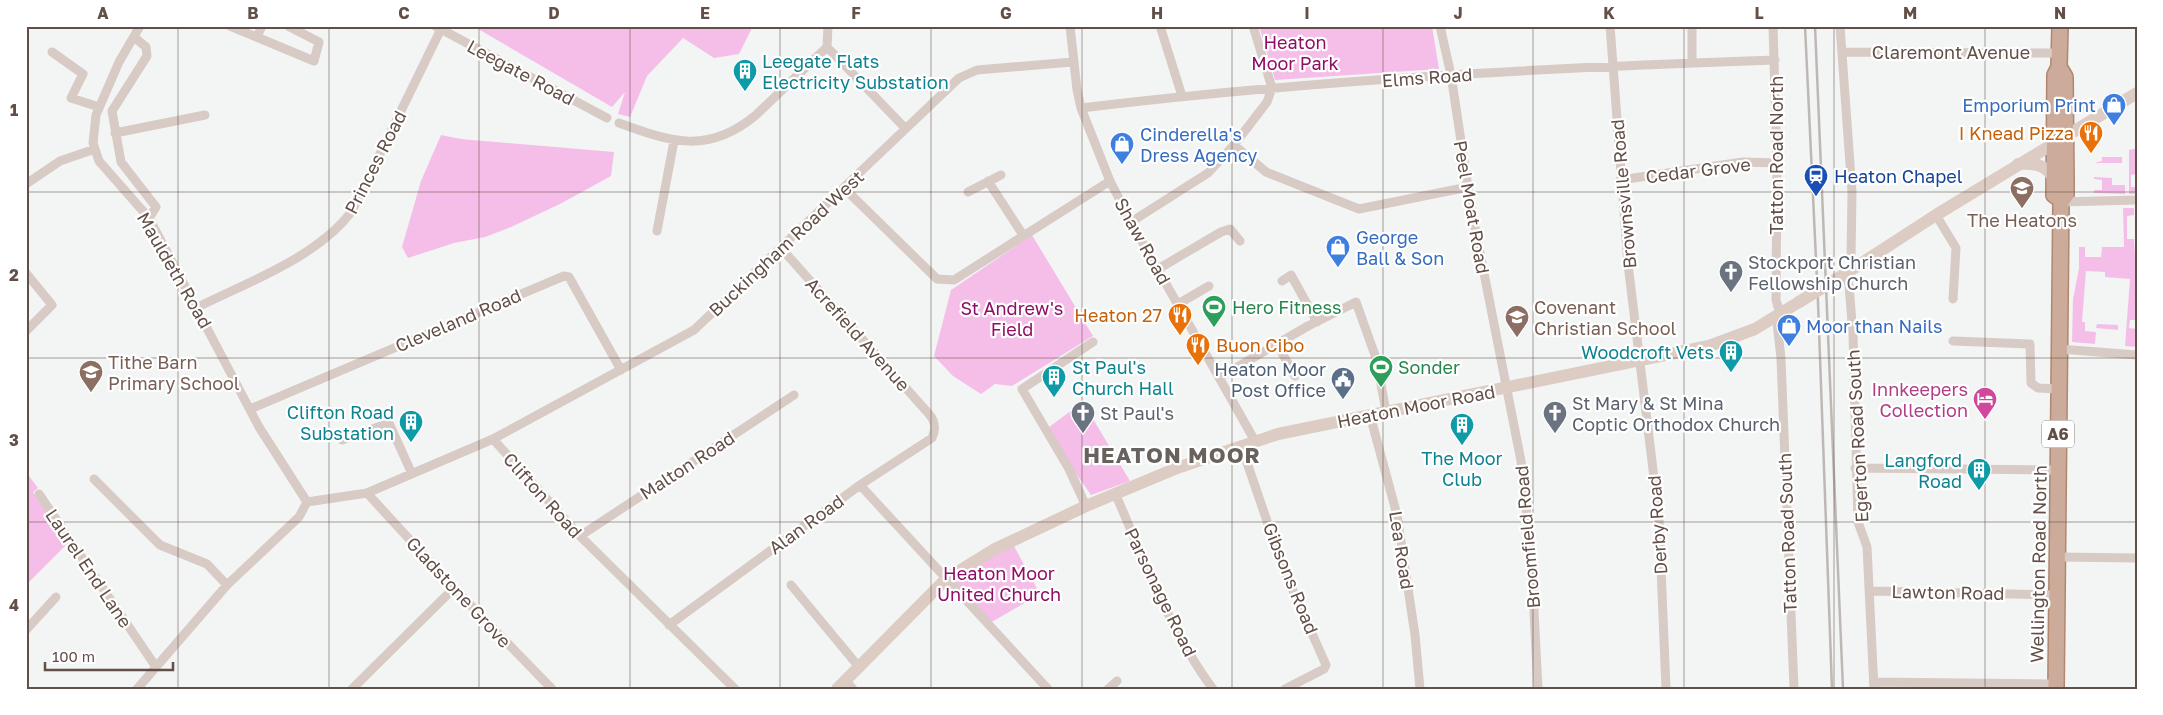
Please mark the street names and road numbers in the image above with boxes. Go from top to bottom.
street label: Leegate Road [464,35,578,109]
street label: Claremont Avenue [1872,41,2030,63]
street label: Elms Road [1381,63,1473,91]
street label: Tatton Road North [1765,76,1787,234]
street label: Princes Road [340,107,410,217]
street label: Brownsville Road [1606,118,1640,270]
street label: Peel Moat Road [1449,139,1495,275]
street label: Cedar Grove [1644,153,1752,187]
street label: Buckingham Road West [704,165,868,321]
street label: Shaw Road [1110,194,1176,288]
street label: Mauldeth Road [133,208,217,332]
street label: Acrefield Avenue [801,273,915,395]
street label: Cleveland Road [392,284,524,356]
street label: Egerton Road South [1841,349,1873,523]
street label: Heaton Moor Road [1335,380,1497,432]
road number: A6 [2042,420,2074,448]
street label: Malton Road [635,426,739,504]
street label: Clifton Road [499,448,587,542]
street label: Tatton Road South [1773,453,1801,613]
street label: Broomfield Road [1510,465,1544,609]
street label: Wellington Road North [2025,465,2051,663]
street label: Derby Road [1643,475,1671,575]
street label: Alan Road [764,489,848,559]
street label: Laurel End Lane [41,504,137,632]
street label: Lea Road [1385,509,1419,591]
street label: Gibsons Road [1259,519,1323,637]
street label: Parsonage Road [1120,524,1202,660]
street label: Gladstone Grove [402,532,516,652]
street label: Lawton Road [1891,580,2005,604]

